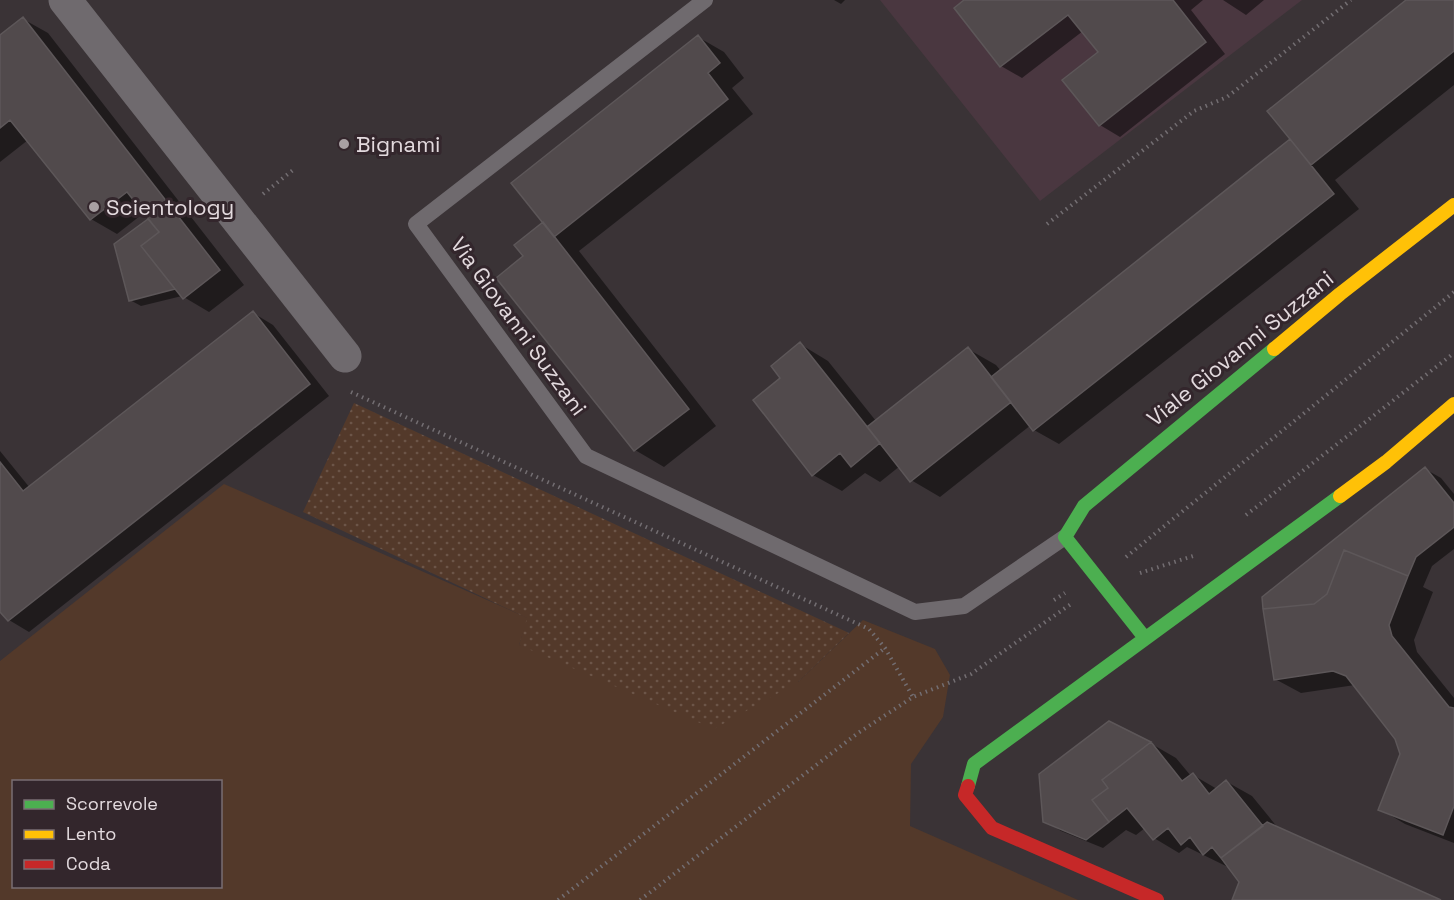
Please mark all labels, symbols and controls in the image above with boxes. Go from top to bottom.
place label: Bignami [356,130,441,158]
marker: Bignami [337,137,351,151]
place label: Scientology [106,193,234,221]
marker: Scientology [87,200,101,214]
street label: Via Giovanni Suzzani [445,231,593,421]
street label: Viale Giovanni Suzzani [1141,264,1339,432]
legend [12,780,222,888]
text: Scorrevole [66,792,158,815]
text: Lento [66,822,116,845]
text: Coda [66,852,111,875]

